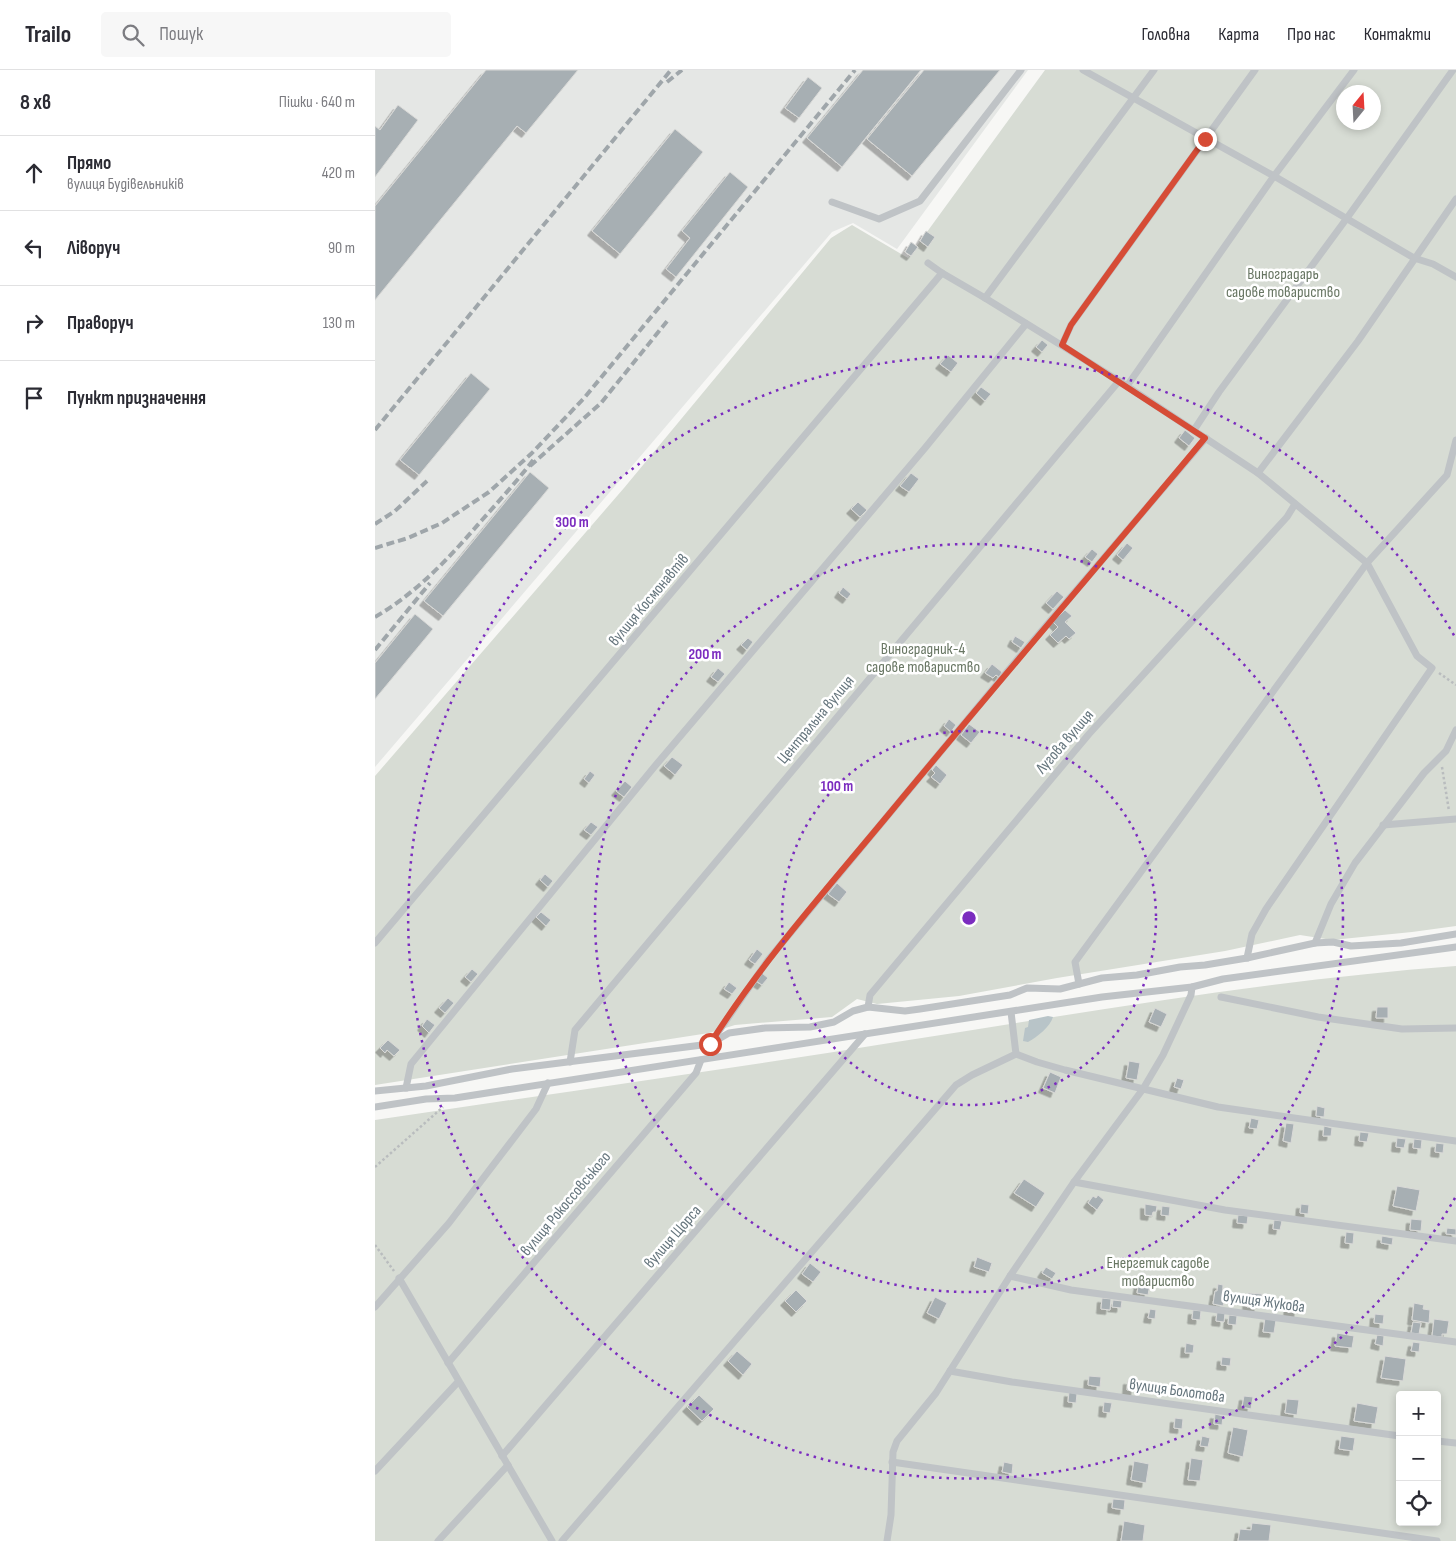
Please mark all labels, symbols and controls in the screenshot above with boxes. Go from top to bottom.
search box [101,12,451,57]
text: Trailo [25,20,71,49]
icon: search [119,21,147,49]
text: Пошук [159,23,203,46]
text: Головна [1142,24,1190,45]
text: Карта [1218,24,1259,45]
text: Про нас [1287,24,1336,45]
text: Контакти [1364,24,1431,45]
north arrow [1336,85,1381,130]
text: 8 хв [20,90,51,115]
text: Пішки · 640 m [279,93,355,112]
route end [1194,128,1217,151]
text: Прямо [67,152,111,175]
icon: ahead [20,159,48,187]
text: 420 m [322,164,355,183]
text: вулиця Будівельників [67,175,184,194]
icon: left [20,234,48,262]
text: Ліворуч [67,237,120,260]
text: 90 m [328,239,355,258]
park label: Виноградарь садове товариство [1226,265,1340,302]
icon: right [20,309,48,337]
text: Праворуч [67,312,134,335]
text: 130 m [323,314,355,333]
icon: arrive [20,384,48,412]
text: Пункт призначення [67,387,206,410]
text: 300 m [555,513,589,532]
street label: вулиця Космонавтів [605,550,693,650]
park label: Виноградник-4 садове товариство [866,640,980,677]
text: 200 m [688,645,722,664]
street label: Центральна вулиця [774,672,858,768]
street label: Лугова вулиця [1031,706,1098,779]
text: 100 m [821,777,853,796]
centre of rings [960,909,978,927]
route start [699,1033,722,1056]
street label: вулиця Рокоссовського [517,1148,615,1260]
street label: вулиця Щорса [641,1202,705,1272]
park label: Енергетик садове товариство [1107,1254,1209,1291]
street label: вулиця Жукова [1222,1287,1306,1317]
street label: вулиця Болотова [1128,1375,1226,1407]
map controls [1396,1391,1441,1526]
button: + [1396,1391,1441,1436]
button: − [1396,1436,1441,1481]
button: locate [1396,1481,1441,1526]

